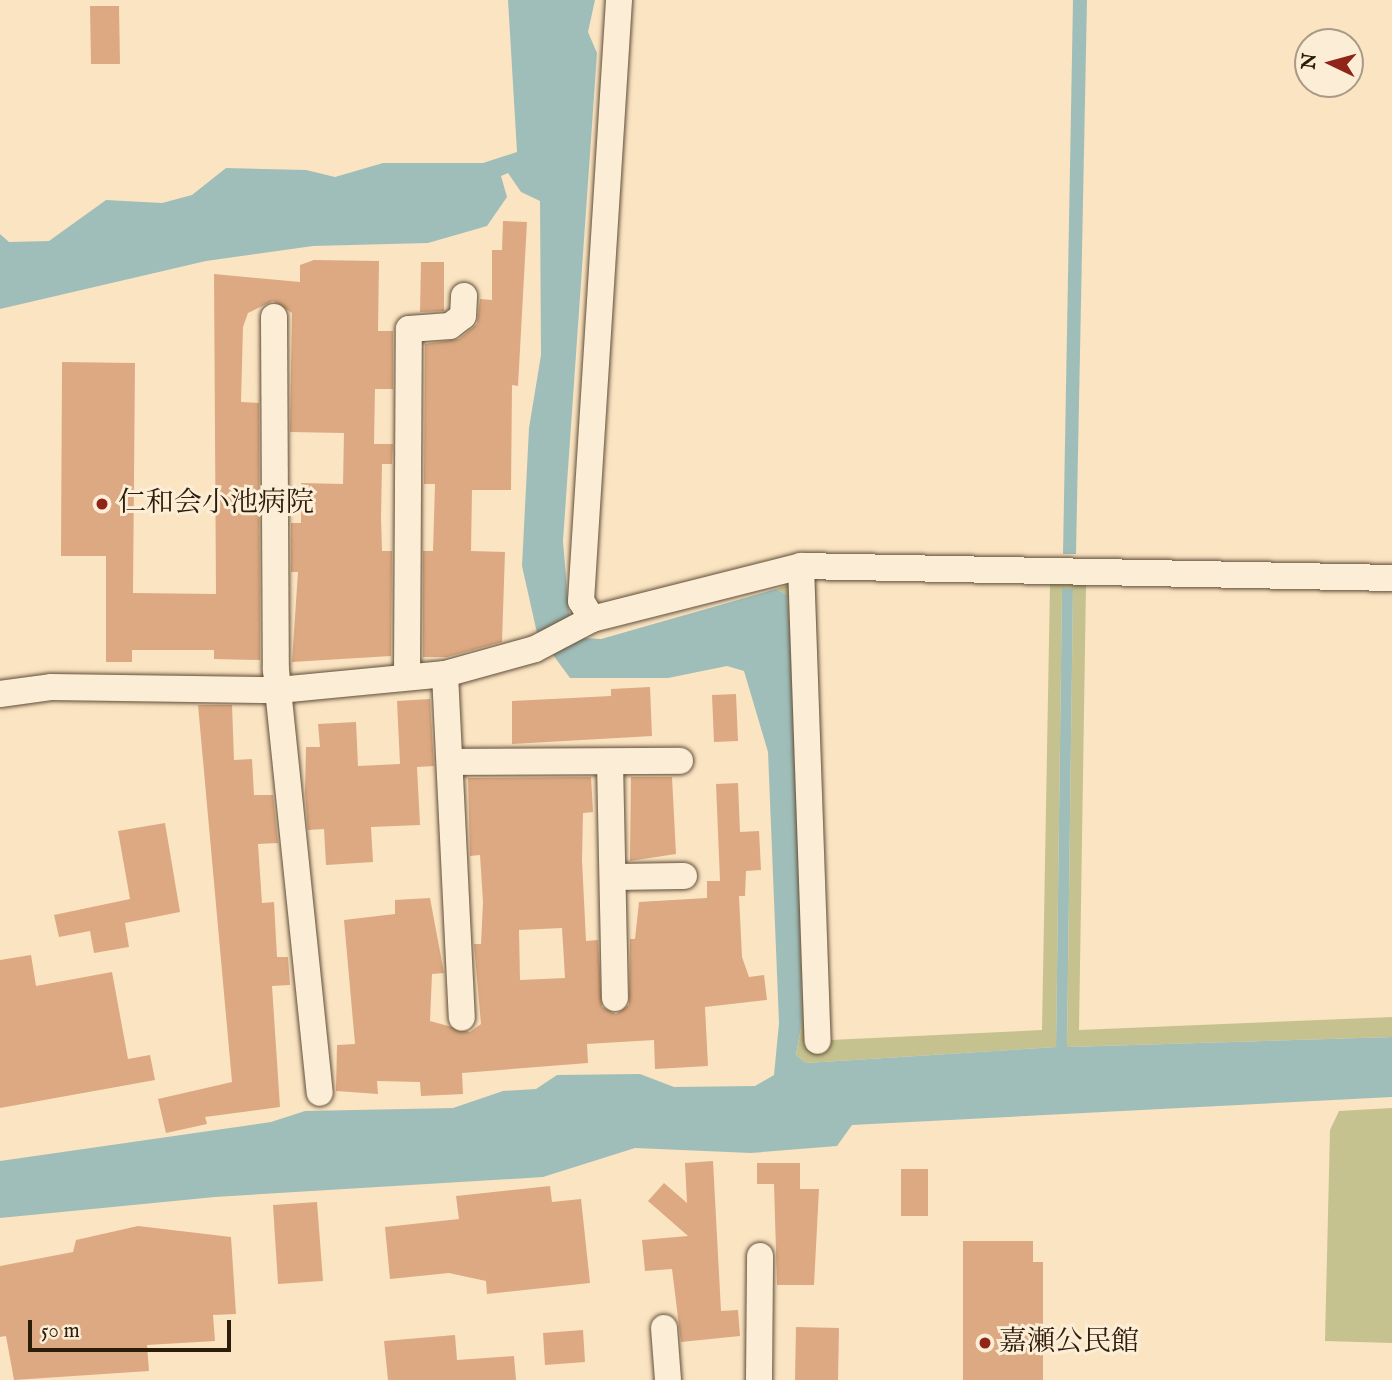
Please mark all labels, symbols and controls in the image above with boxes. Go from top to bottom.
north arrow [1294,28,1364,98]
text: N [1297,52,1323,71]
place label: 仁和会小池病院 [118,487,314,521]
marker: 仁和会小池病院 [92,494,112,514]
scale bar [32,1306,234,1350]
text: 50 m [41,1318,80,1345]
place label: 嘉瀬公民館 [999,1326,1139,1360]
marker: 嘉瀬公民館 [977,1335,993,1351]

